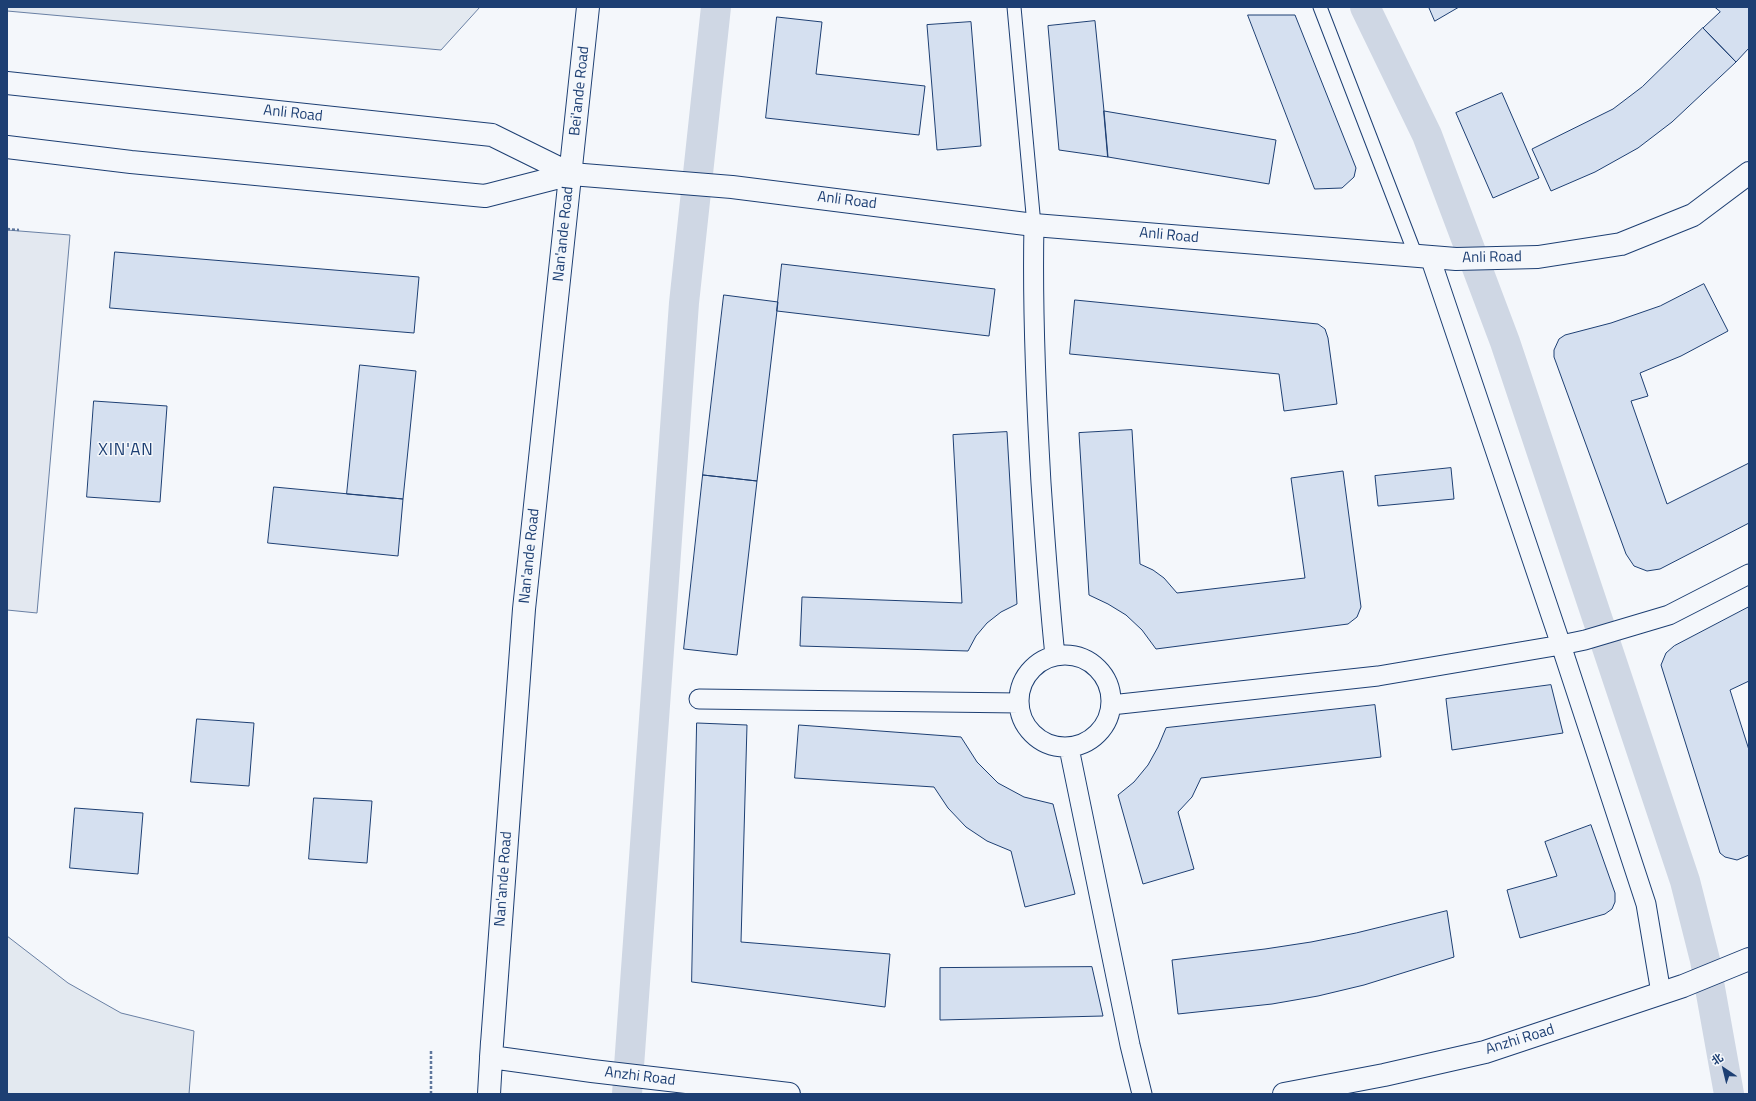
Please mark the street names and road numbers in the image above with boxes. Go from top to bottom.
street label: Bei'ande Road [566,45,594,137]
street label: Anli Road [262,102,324,126]
street label: Nan'ande Road [550,186,578,282]
street label: Anli Road [816,188,878,214]
street label: Anli Road [1139,224,1199,248]
street label: Anli Road [1462,248,1522,268]
street label: Nan'ande Road [516,508,544,604]
street label: Nan'ande Road [492,831,516,927]
street label: Anzhi Road [1483,1021,1557,1059]
street label: Anzhi Road [604,1064,676,1090]

